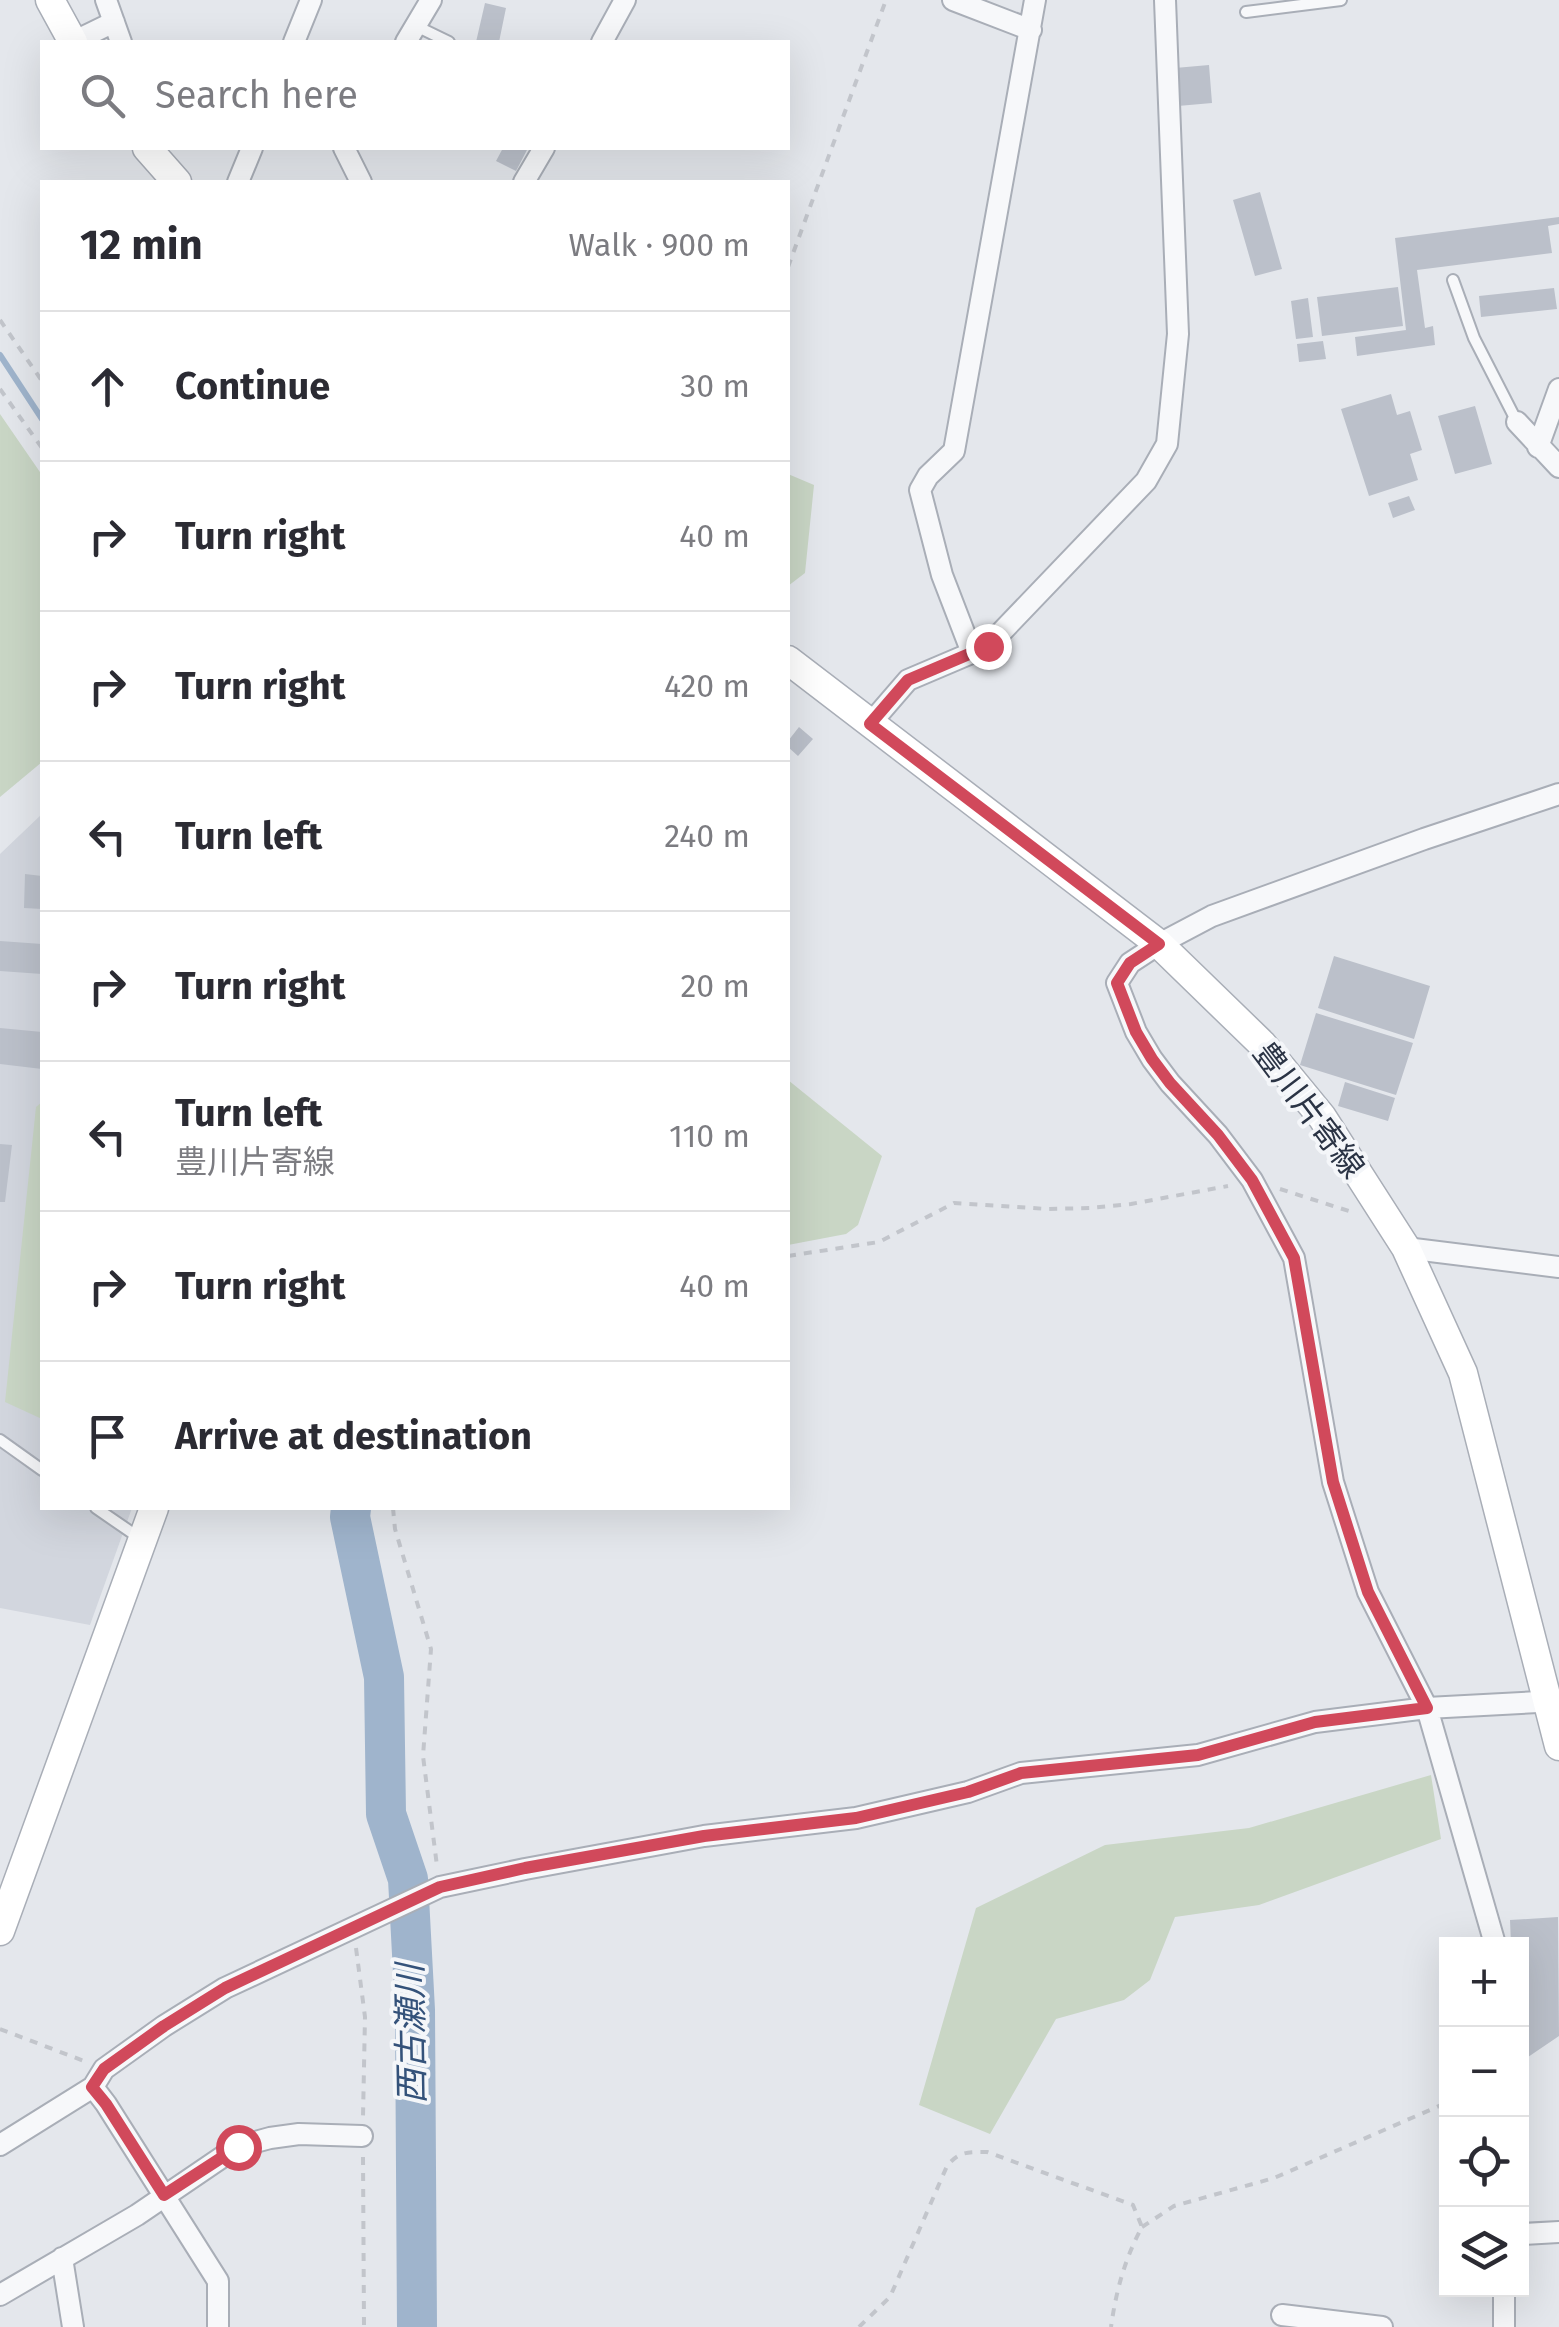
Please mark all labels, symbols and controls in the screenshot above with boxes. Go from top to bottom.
search box [40,40,790,150]
icon: search [75,68,130,123]
text: Search here [155,72,358,118]
text: 12 min [80,220,203,270]
text: Walk · 900 m [569,226,750,264]
icon: ahead [80,359,135,414]
text: Continue [175,363,330,409]
text: 30 m [680,367,750,405]
icon: right [80,509,135,564]
text: Turn right [175,513,345,559]
text: 40 m [679,517,750,555]
route end [966,624,1012,670]
icon: right [80,659,135,714]
text: Turn right [175,663,345,709]
text: 420 m [664,667,750,705]
icon: left [80,809,135,864]
text: Turn left [175,813,322,859]
text: 240 m [664,817,750,855]
icon: right [80,959,135,1014]
text: Turn right [175,963,345,1009]
text: 20 m [680,967,750,1005]
street label: 豊川片寄線 [1246,1035,1372,1185]
text: Turn left [175,1090,322,1136]
icon: left [80,1109,135,1164]
text: 110 m [669,1117,750,1155]
text: 豊川片寄線 [175,1143,335,1181]
icon: right [80,1259,135,1314]
text: Turn right [175,1263,345,1309]
text: 40 m [679,1267,750,1305]
icon: arrive [80,1409,135,1464]
text: Arrive at destination [175,1413,532,1459]
map controls [1439,1937,1529,2297]
button: + [1439,1937,1529,2027]
water label: 西古瀬川 [389,1960,433,2104]
button: − [1439,2027,1529,2117]
button: locate [1439,2117,1529,2207]
route start [216,2125,262,2171]
button: layers [1439,2207,1529,2297]

